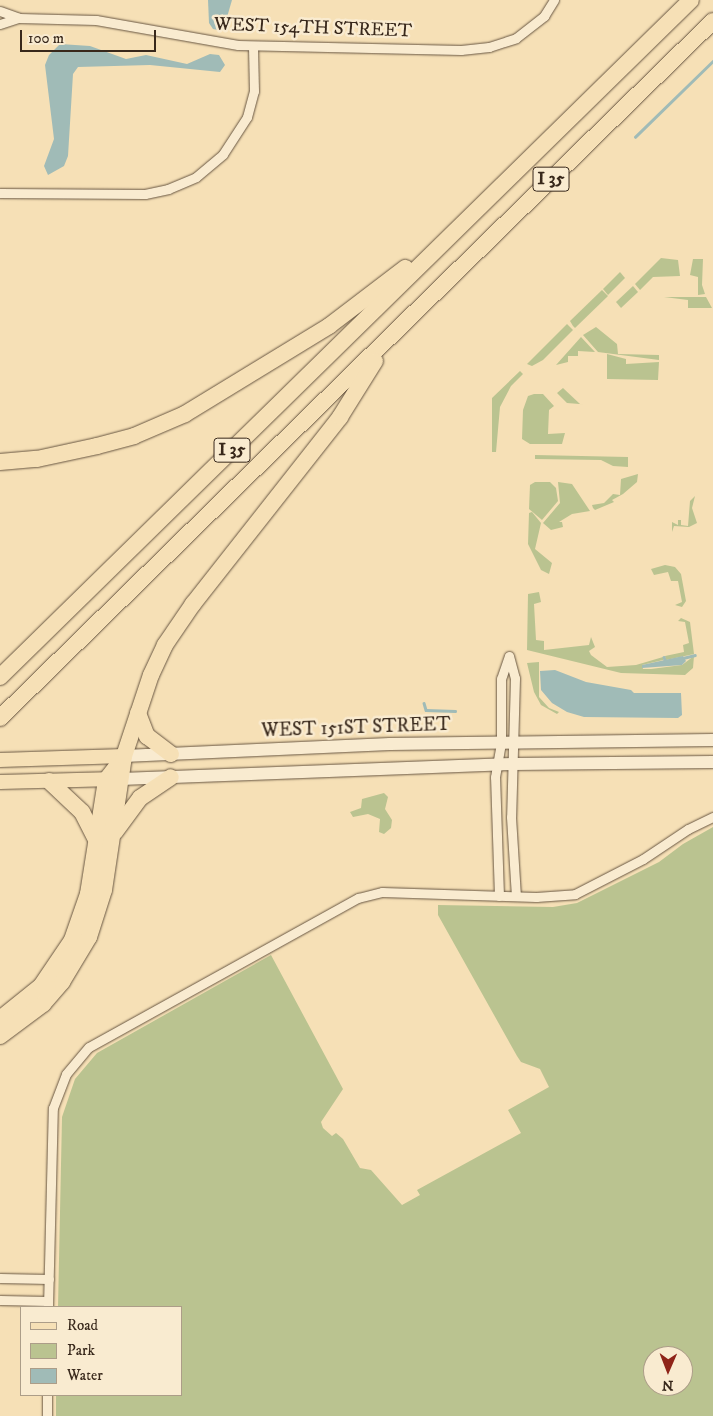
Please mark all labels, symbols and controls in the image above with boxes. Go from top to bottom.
street label: WEST 154TH STREET [214,13,412,43]
scale bar [22,20,159,52]
text: 100 m [28,29,64,48]
road number: I 35 [532,163,570,194]
road number: I 35 [213,434,251,466]
street label: WEST 151ST STREET [261,713,451,743]
legend [20,1306,182,1396]
text: Road [67,1316,98,1335]
text: Park [67,1341,95,1360]
north arrow [643,1346,693,1396]
text: Water [67,1366,103,1385]
text: N [662,1376,674,1394]

